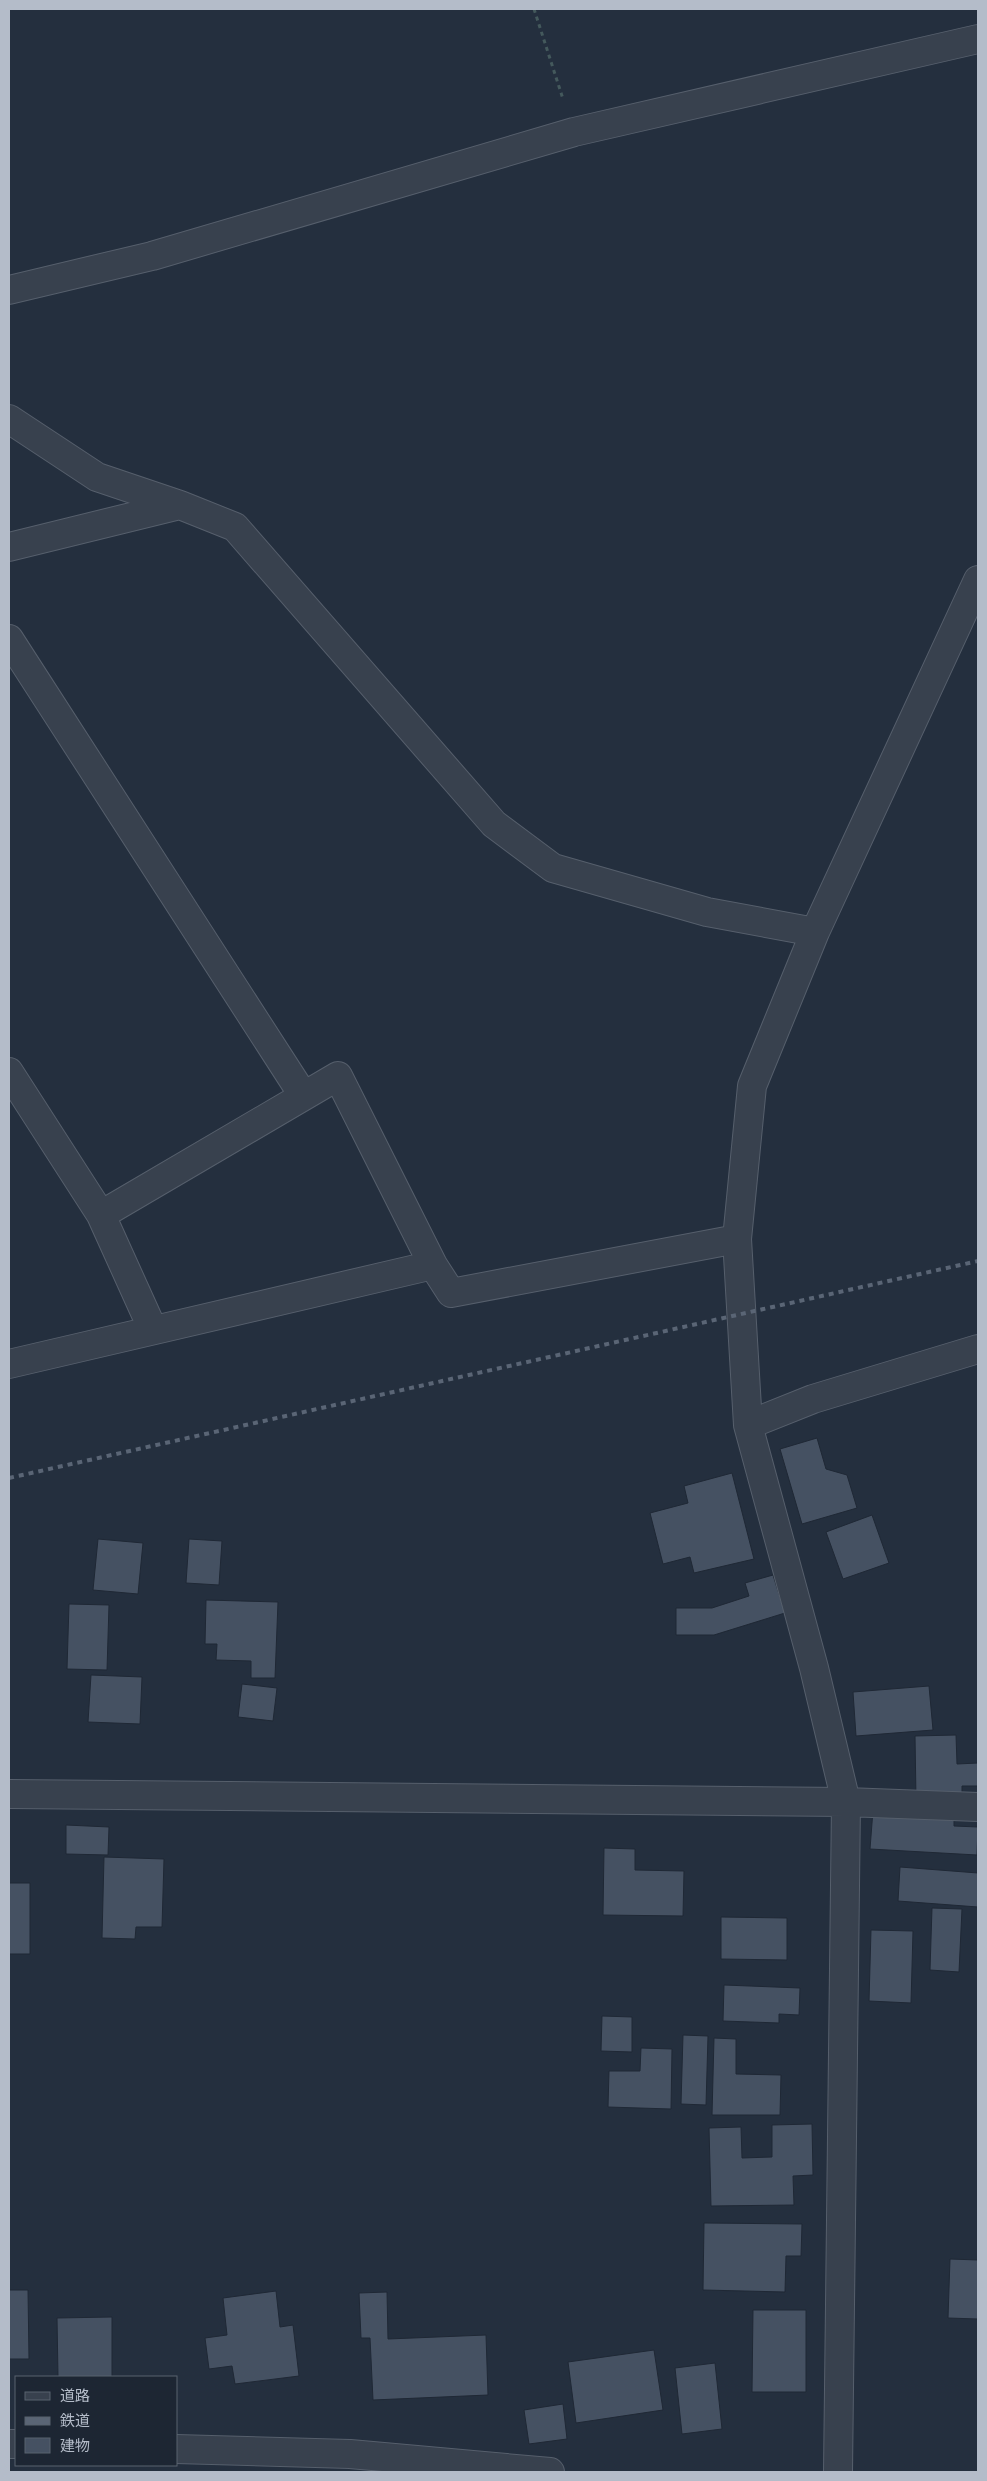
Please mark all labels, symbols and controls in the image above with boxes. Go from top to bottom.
legend [15,2376,178,2466]
text: 道路 [60,2386,90,2404]
text: 鉄道 [60,2411,90,2429]
text: 建物 [60,2436,90,2454]

